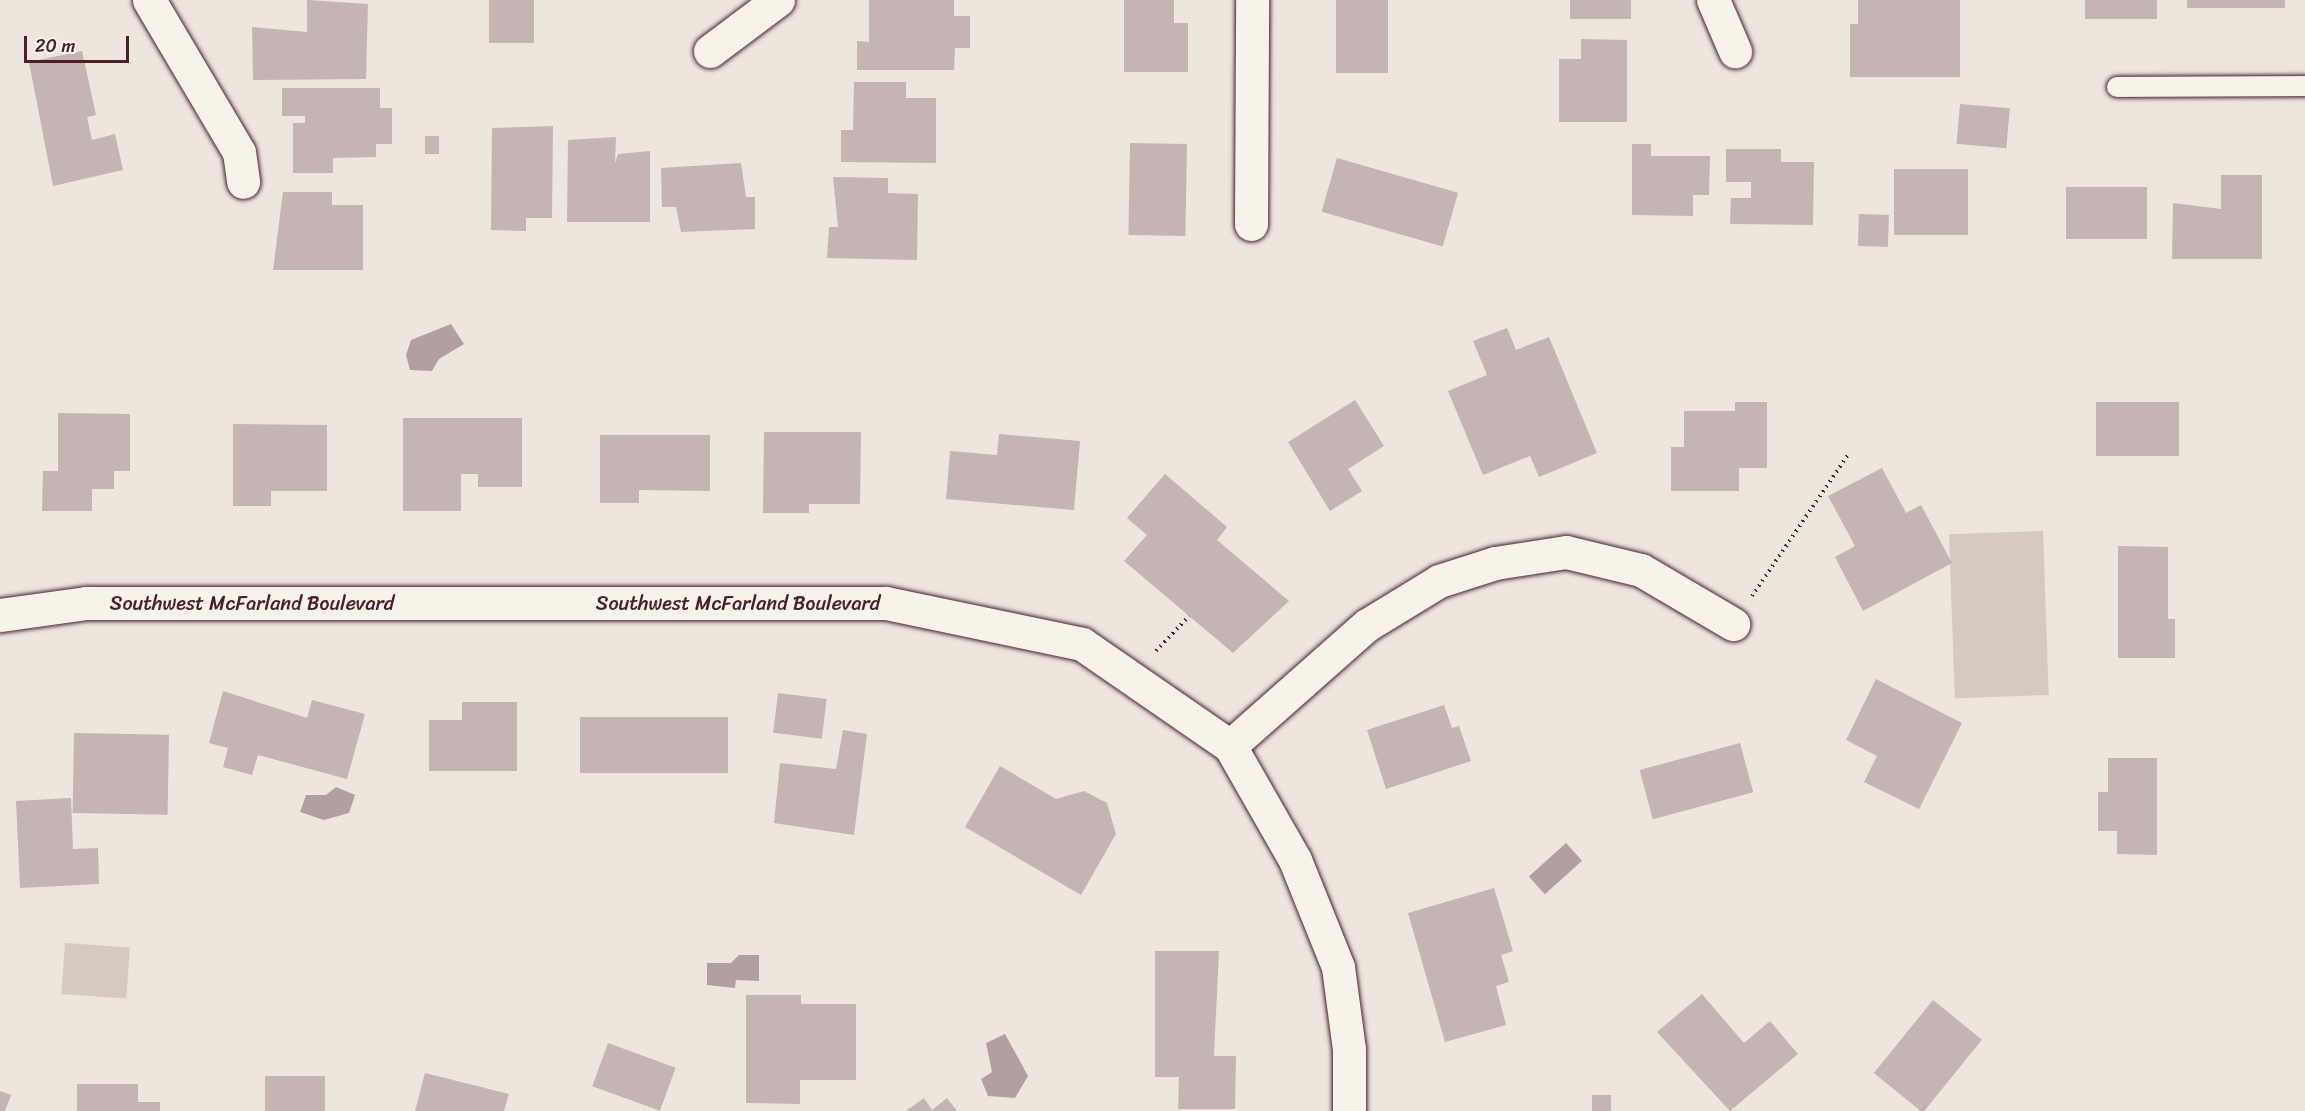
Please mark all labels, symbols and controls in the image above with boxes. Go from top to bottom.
scale bar [27,24,132,62]
text: 20 m [35,30,75,62]
street label: Southwest McFarland Boulevard [110,591,394,615]
street label: Southwest McFarland Boulevard [596,591,880,615]

